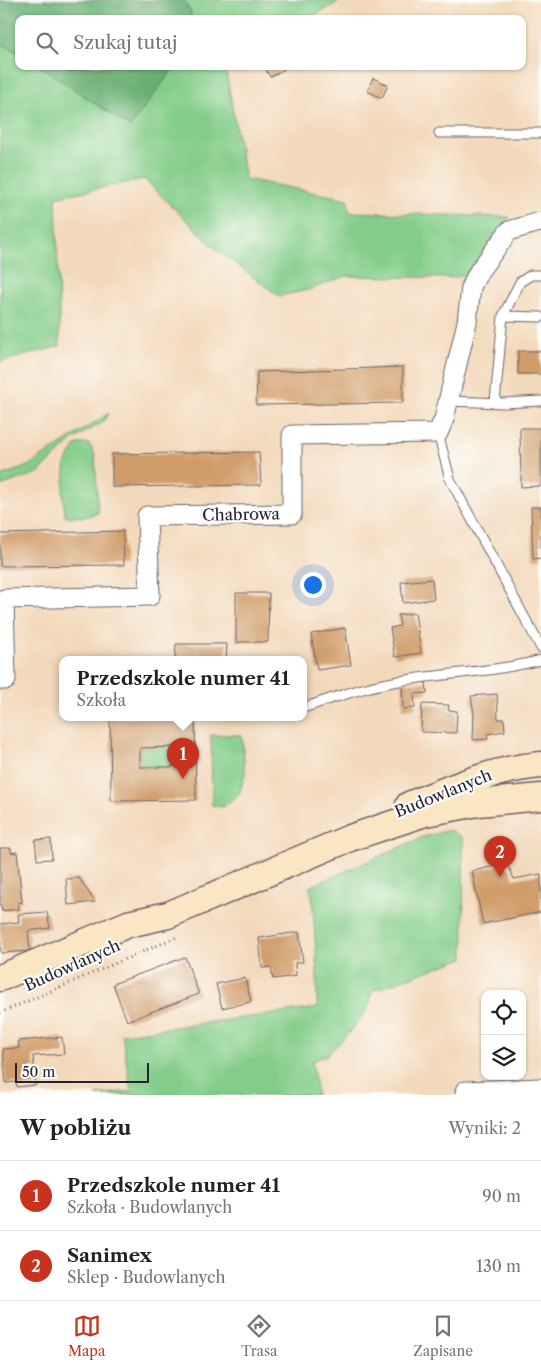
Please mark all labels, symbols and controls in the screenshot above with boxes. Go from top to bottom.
search box [15,15,526,70]
icon: search [33,29,61,57]
text: Szukaj tutaj [73,31,177,54]
street label: Chabrowa [202,503,281,525]
your location [300,572,326,598]
popup [59,656,307,721]
text: Przedszkole numer 41 [76,667,290,690]
text: Szkoła [76,690,126,710]
pin: 1 [167,738,199,779]
street label: Budowlanych [392,764,494,822]
pin: 2 [484,836,516,877]
street label: Budowlanych [21,935,123,995]
map controls [481,990,526,1080]
button: locate [481,990,526,1035]
button: layers [481,1035,526,1080]
scale bar [15,1060,149,1083]
text: 50 m [22,1063,55,1081]
text: W pobliżu [20,1115,131,1140]
text: Wyniki: 2 [448,1118,521,1138]
text: Przedszkole numer 41 [67,1174,280,1197]
text: 1 [32,1186,40,1206]
text: 90 m [482,1186,521,1206]
text: Szkoła · Budowlanych [67,1197,232,1217]
text: Sanimex [67,1244,152,1267]
text: 2 [31,1256,41,1276]
text: 130 m [476,1256,521,1276]
text: Sklep · Budowlanych [67,1267,225,1287]
tab: Mapa [68,1312,105,1360]
tab: Trasa [241,1312,277,1360]
tab: Zapisane [413,1312,473,1360]

